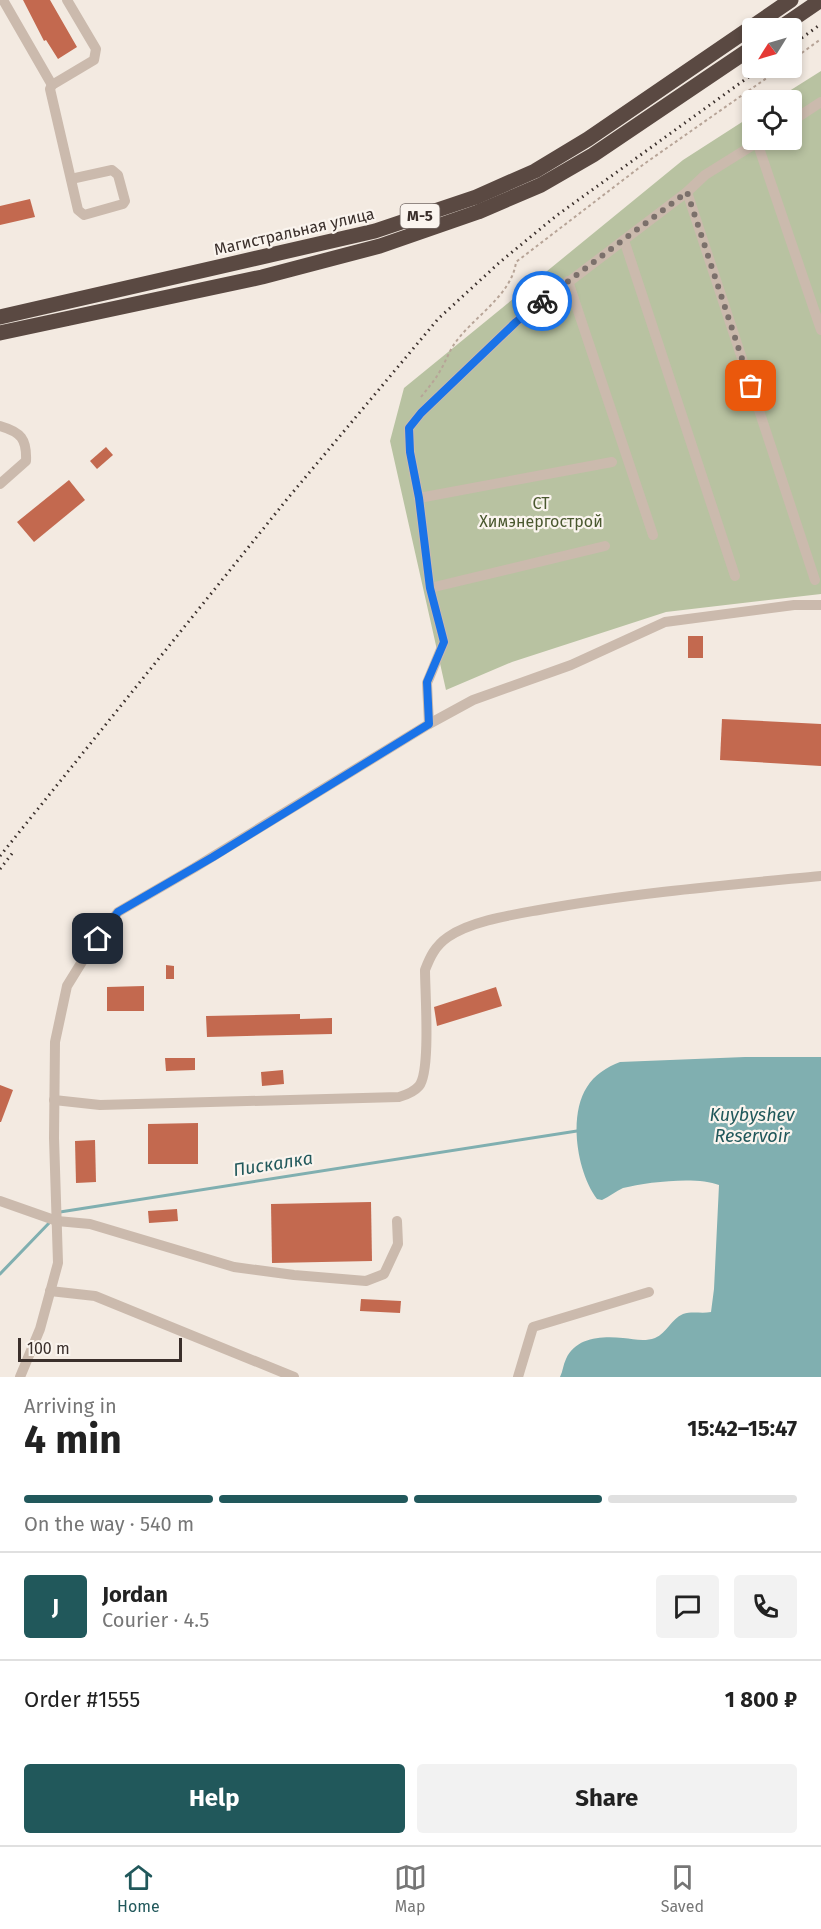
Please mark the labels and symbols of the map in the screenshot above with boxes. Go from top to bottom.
north arrow [742,18,802,78]
street label: Магистральная улица [212,204,376,259]
road number: М-5 [400,204,440,228]
courier [512,271,572,331]
pin [725,360,776,411]
park label: СТ Химэнергострой [479,494,603,531]
pin [72,913,123,964]
water label: Kuybyshev Reservoir [709,1104,796,1147]
water label: Пискалка [232,1147,314,1181]
scale bar [18,1335,182,1362]

